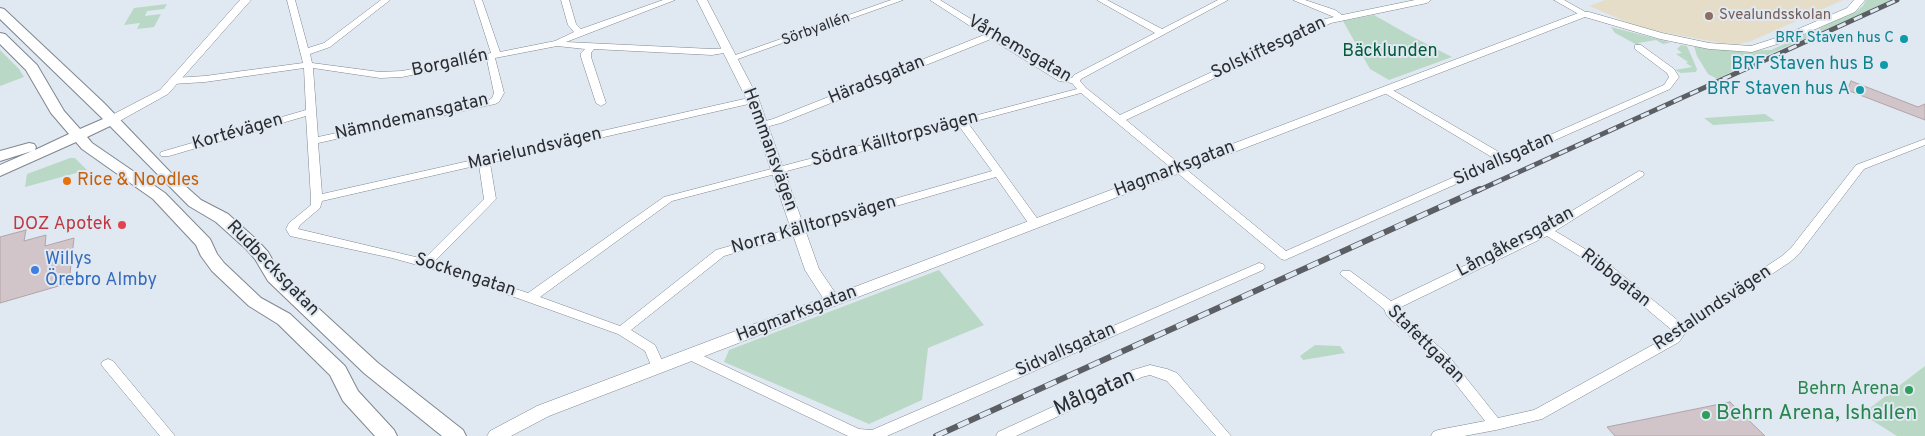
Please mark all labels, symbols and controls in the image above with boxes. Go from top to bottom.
place label: Svealundsskolan [1719,7,1831,25]
street label: Sörbyallén [779,9,853,51]
marker: Svealundsskolan [1703,10,1715,22]
street label: Vårhemsgatan [963,11,1075,89]
street label: Solskiftesgatan [1208,13,1330,85]
place label: BRF Staven hus C [1775,30,1894,48]
marker: BRF Staven hus C [1898,33,1910,45]
park label: Bäcklunden [1342,41,1438,63]
street label: Borgallén [410,45,490,83]
street label: Häradsgatan [826,52,928,110]
place label: BRF Staven hus B [1731,54,1874,76]
marker: BRF Staven hus B [1878,59,1890,71]
place label: BRF Staven hus A [1707,79,1850,101]
marker: BRF Staven hus A [1854,84,1866,96]
street label: Hemmansvägen [737,85,801,215]
street label: Nämndemansgatan [333,90,491,146]
street label: Södra Källtorpsvägen [809,107,981,173]
street label: Kortévägen [190,110,286,156]
street label: Marielundsvägen [466,124,604,176]
street label: Sidvallsgatan [1451,128,1557,192]
street label: Hagmarksgatan [1112,137,1238,203]
place label: Rice & Noodles [77,170,199,192]
marker: Rice & Noodles [61,175,73,187]
street label: Norra Källtorpsvägen [729,192,899,260]
street label: Långåkersgatan [1454,203,1578,283]
place label: DOZ Apotek [13,214,112,236]
street label: Rudbecksgatan [221,217,323,321]
marker: DOZ Apotek [116,219,128,231]
street label: Ribbgatan [1576,245,1654,313]
place label: Willys Örebro Almby [45,249,157,292]
street label: Sockengatan [412,250,518,302]
street label: Restalundsvägen [1650,262,1776,356]
marker: Willys Örebro Almby [29,264,41,276]
street label: Hagmarksgatan [734,282,860,348]
street label: Stafettgatan [1382,302,1468,388]
street label: Sidvallsgatan [1013,319,1119,383]
street label: Målgatan [1050,365,1140,423]
place label: Behrn Arena [1797,379,1899,401]
marker: Behrn Arena [1903,384,1915,396]
place label: Behrn Arena, Ishallen [1716,402,1917,428]
marker: Behrn Arena, Ishallen [1700,409,1712,421]

